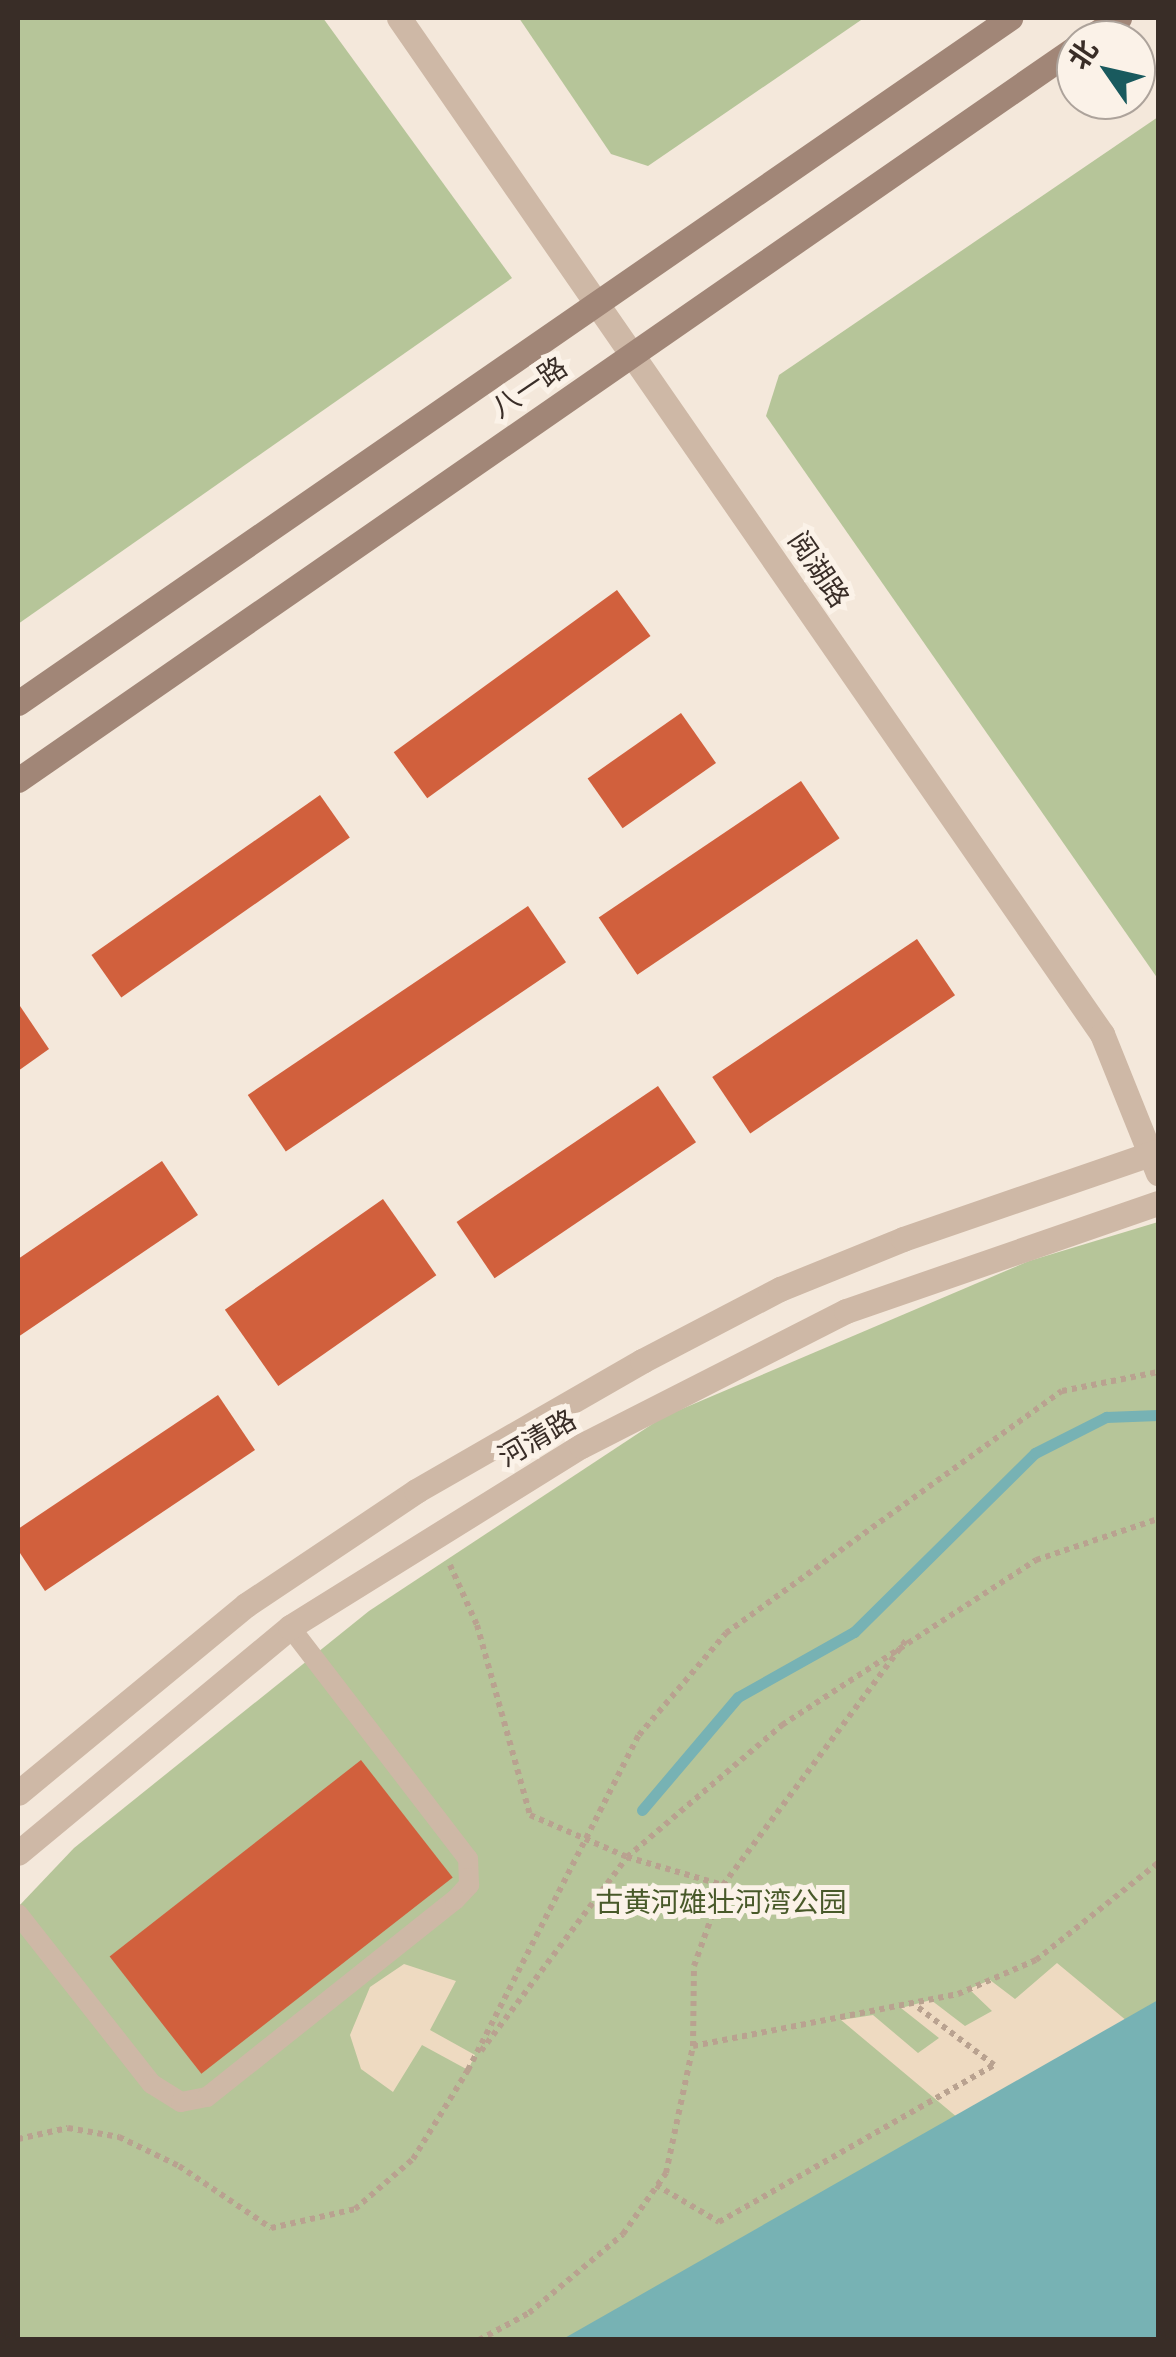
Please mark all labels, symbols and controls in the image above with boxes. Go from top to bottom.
north arrow [1056,20,1156,120]
text: 北 [1059,32,1106,76]
street label: 八一路 [485,350,573,424]
street label: 阅湖路 [782,525,856,613]
street label: 河清路 [492,1402,582,1474]
park label: 古黄河雄壮河湾公园 [595,1885,847,1919]

